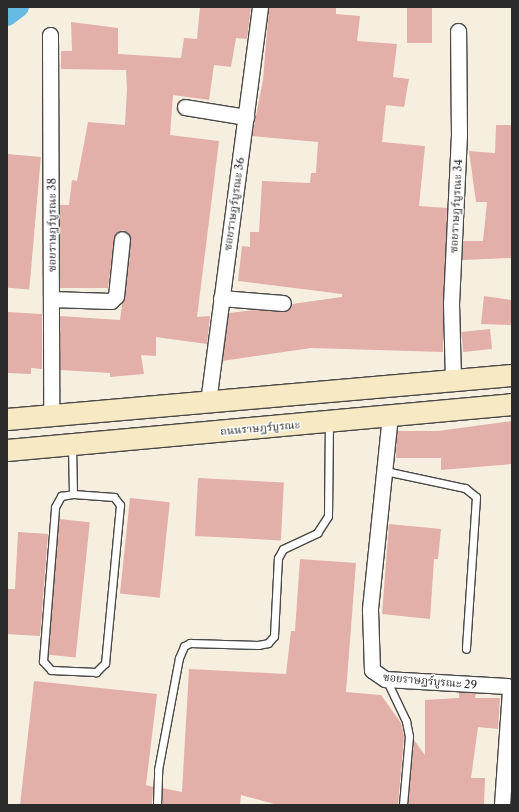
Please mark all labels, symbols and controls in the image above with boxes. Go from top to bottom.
street label: ซอยราษฎร์บูรณะ 36 [221,157,247,251]
street label: ซอยราษฎร์บูรณะ 34 [447,159,465,253]
street label: ซอยราษฎร์บูรณะ 38 [45,178,59,272]
street label: ถนนราษฎร์บูรณะ [220,418,300,438]
street label: ซอยราษฎร์บูรณะ 29 [383,670,477,692]

